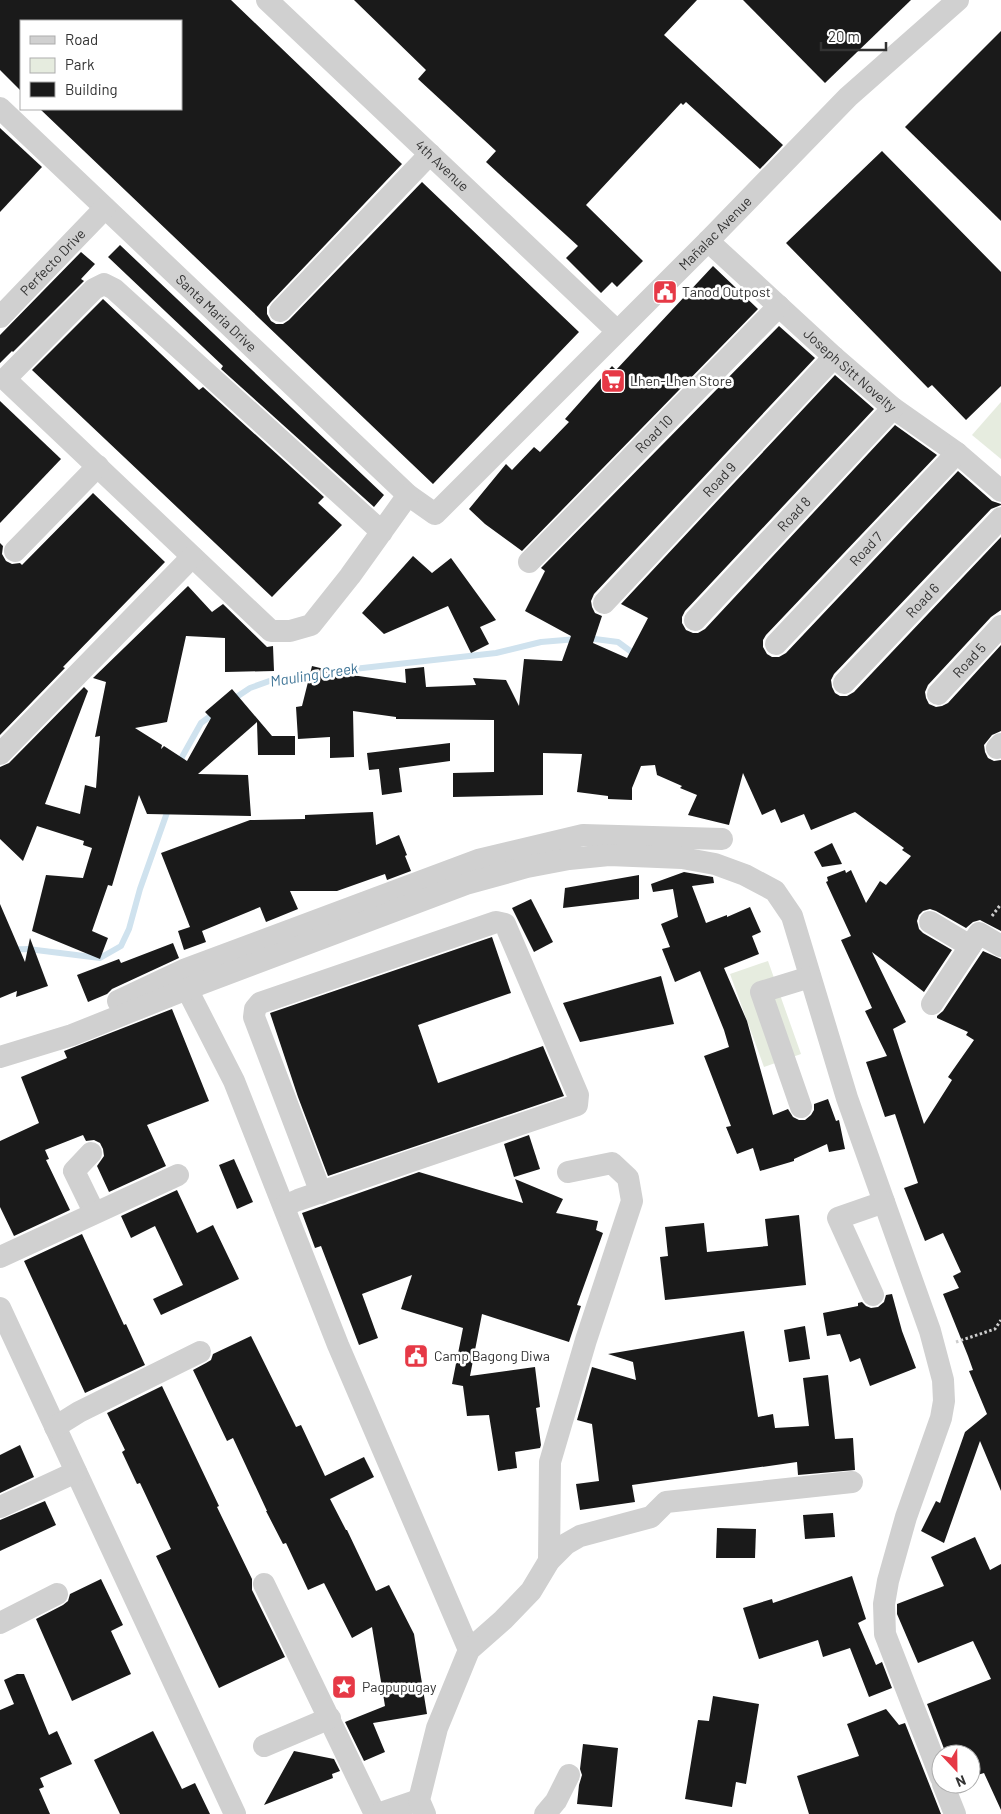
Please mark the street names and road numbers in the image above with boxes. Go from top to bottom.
street label: 4th Avenue [412,136,473,195]
street label: Mañalac Avenue [675,192,755,273]
street label: Perfecto Drive [16,225,88,299]
street label: Santa Maria Drive [173,270,260,355]
street label: Joseph Sitt Novelty [800,324,901,416]
street label: Road 10 [631,411,676,456]
street label: Road 9 [699,458,739,500]
street label: Road 8 [773,493,814,535]
street label: Road 7 [846,528,886,569]
street label: Road 6 [902,579,943,621]
street label: Road 5 [949,639,989,681]

